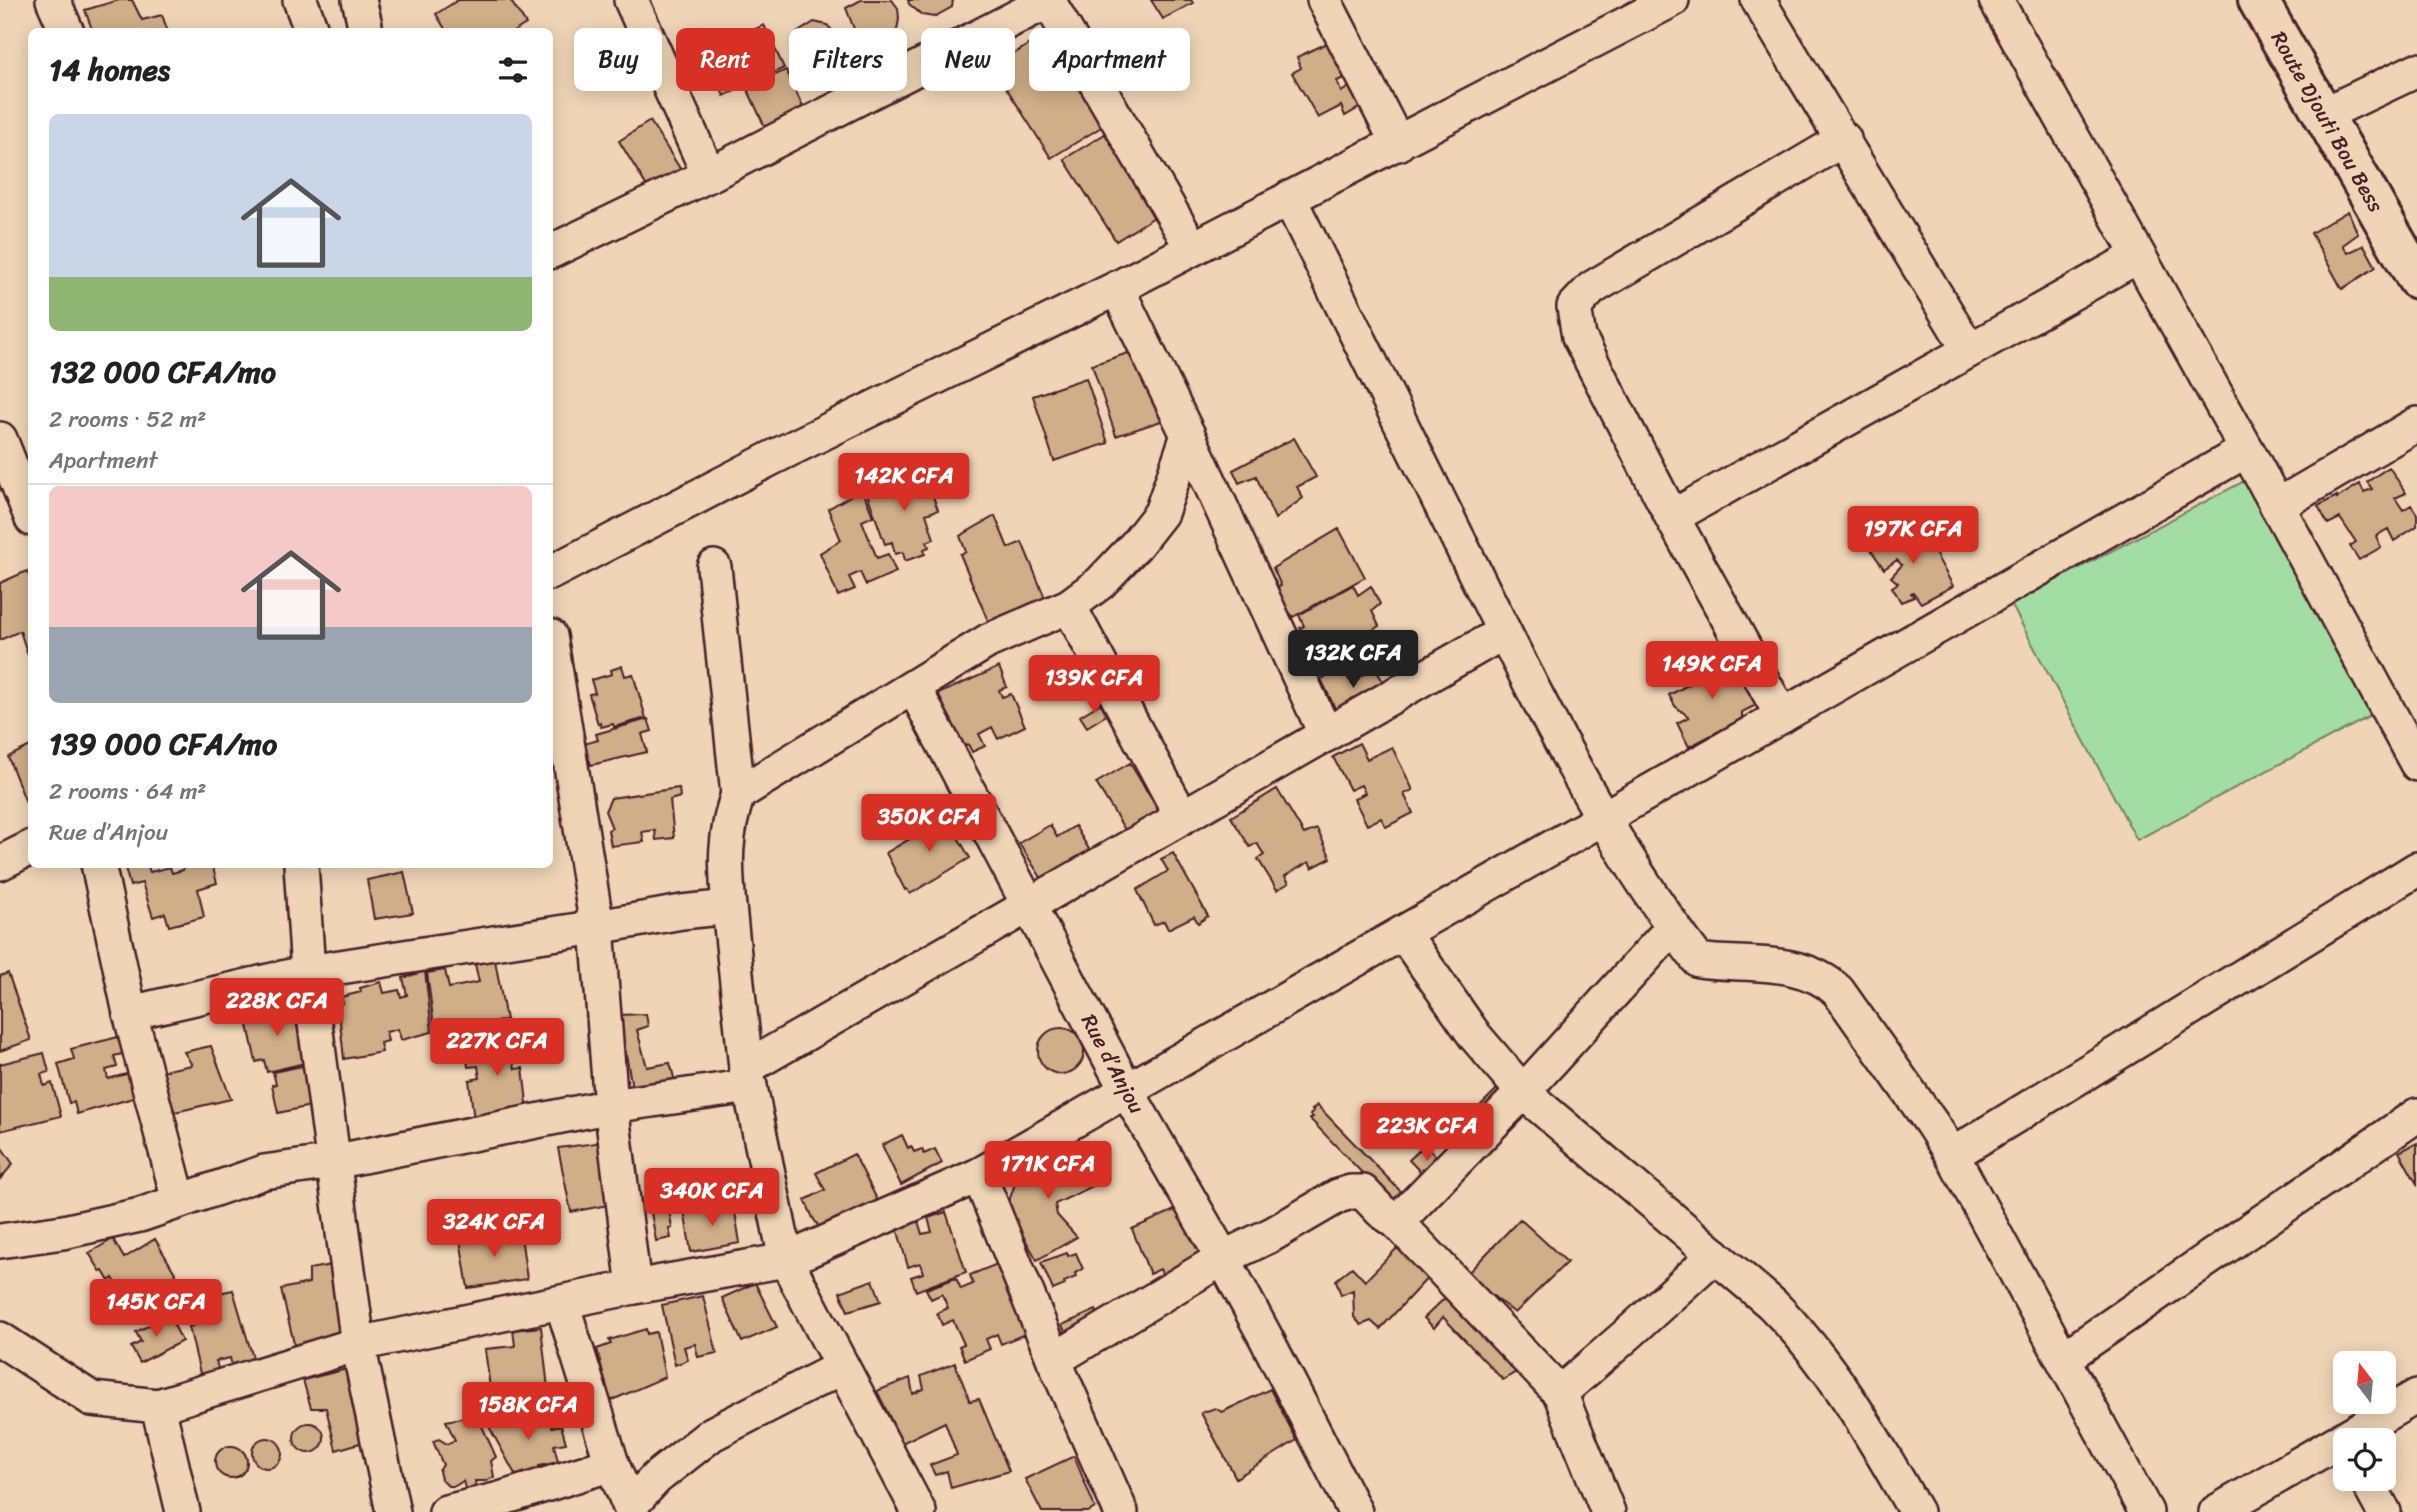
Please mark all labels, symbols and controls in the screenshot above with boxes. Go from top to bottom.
street label: Route Djouti Bou Bess [2260,24,2395,220]
chip: Buy [574,28,662,91]
chip: Rent [676,28,775,91]
chip: Filters [789,28,907,91]
chip: New [921,28,1015,91]
chip: Apartment [1029,28,1190,91]
text: 14 homes [49,43,170,97]
icon: filters [494,51,532,89]
icon: home [228,160,354,286]
text: 132 000 CFA/mo [49,345,276,399]
text: 2 rooms · 52 m² [49,399,206,440]
text: Apartment [49,440,158,481]
pin: 142K CFA [832,454,976,513]
text: 142K CFA [854,455,954,496]
pin: 197K CFA [1841,506,1985,566]
text: 197K CFA [1863,508,1963,549]
icon: home [228,532,354,658]
pin: 132K CFA [1281,630,1425,690]
text: 132K CFA [1304,632,1402,673]
pin: 149K CFA [1640,642,1784,701]
text: 149K CFA [1662,643,1762,684]
pin: 139K CFA [1022,656,1166,715]
text: 139K CFA [1045,657,1143,698]
text: 139 000 CFA/mo [49,717,277,771]
text: 2 rooms · 64 m² [49,771,206,812]
pin: 350K CFA [857,794,1001,854]
text: 350K CFA [877,796,981,837]
text: Rue d’Anjou [49,812,168,853]
pin: 228K CFA [205,978,349,1038]
text: 228K CFA [226,980,328,1021]
street label: Rue d’Anjou [1070,1007,1156,1122]
pin: 227K CFA [425,1018,569,1078]
text: 227K CFA [446,1020,548,1061]
pin: 223K CFA [1355,1104,1499,1163]
text: 223K CFA [1376,1105,1478,1146]
pin: 171K CFA [976,1142,1120,1201]
text: 171K CFA [1001,1143,1095,1184]
pin: 340K CFA [640,1168,784,1228]
text: 340K CFA [660,1170,764,1211]
pin: 324K CFA [422,1200,566,1259]
text: 324K CFA [443,1201,545,1242]
pin: 145K CFA [84,1280,228,1339]
text: 145K CFA [106,1281,206,1322]
north arrow [2333,1351,2396,1414]
map controls [2333,1351,2396,1491]
pin: 158K CFA [456,1382,600,1442]
text: 158K CFA [478,1384,578,1425]
button: locate [2333,1428,2396,1491]

